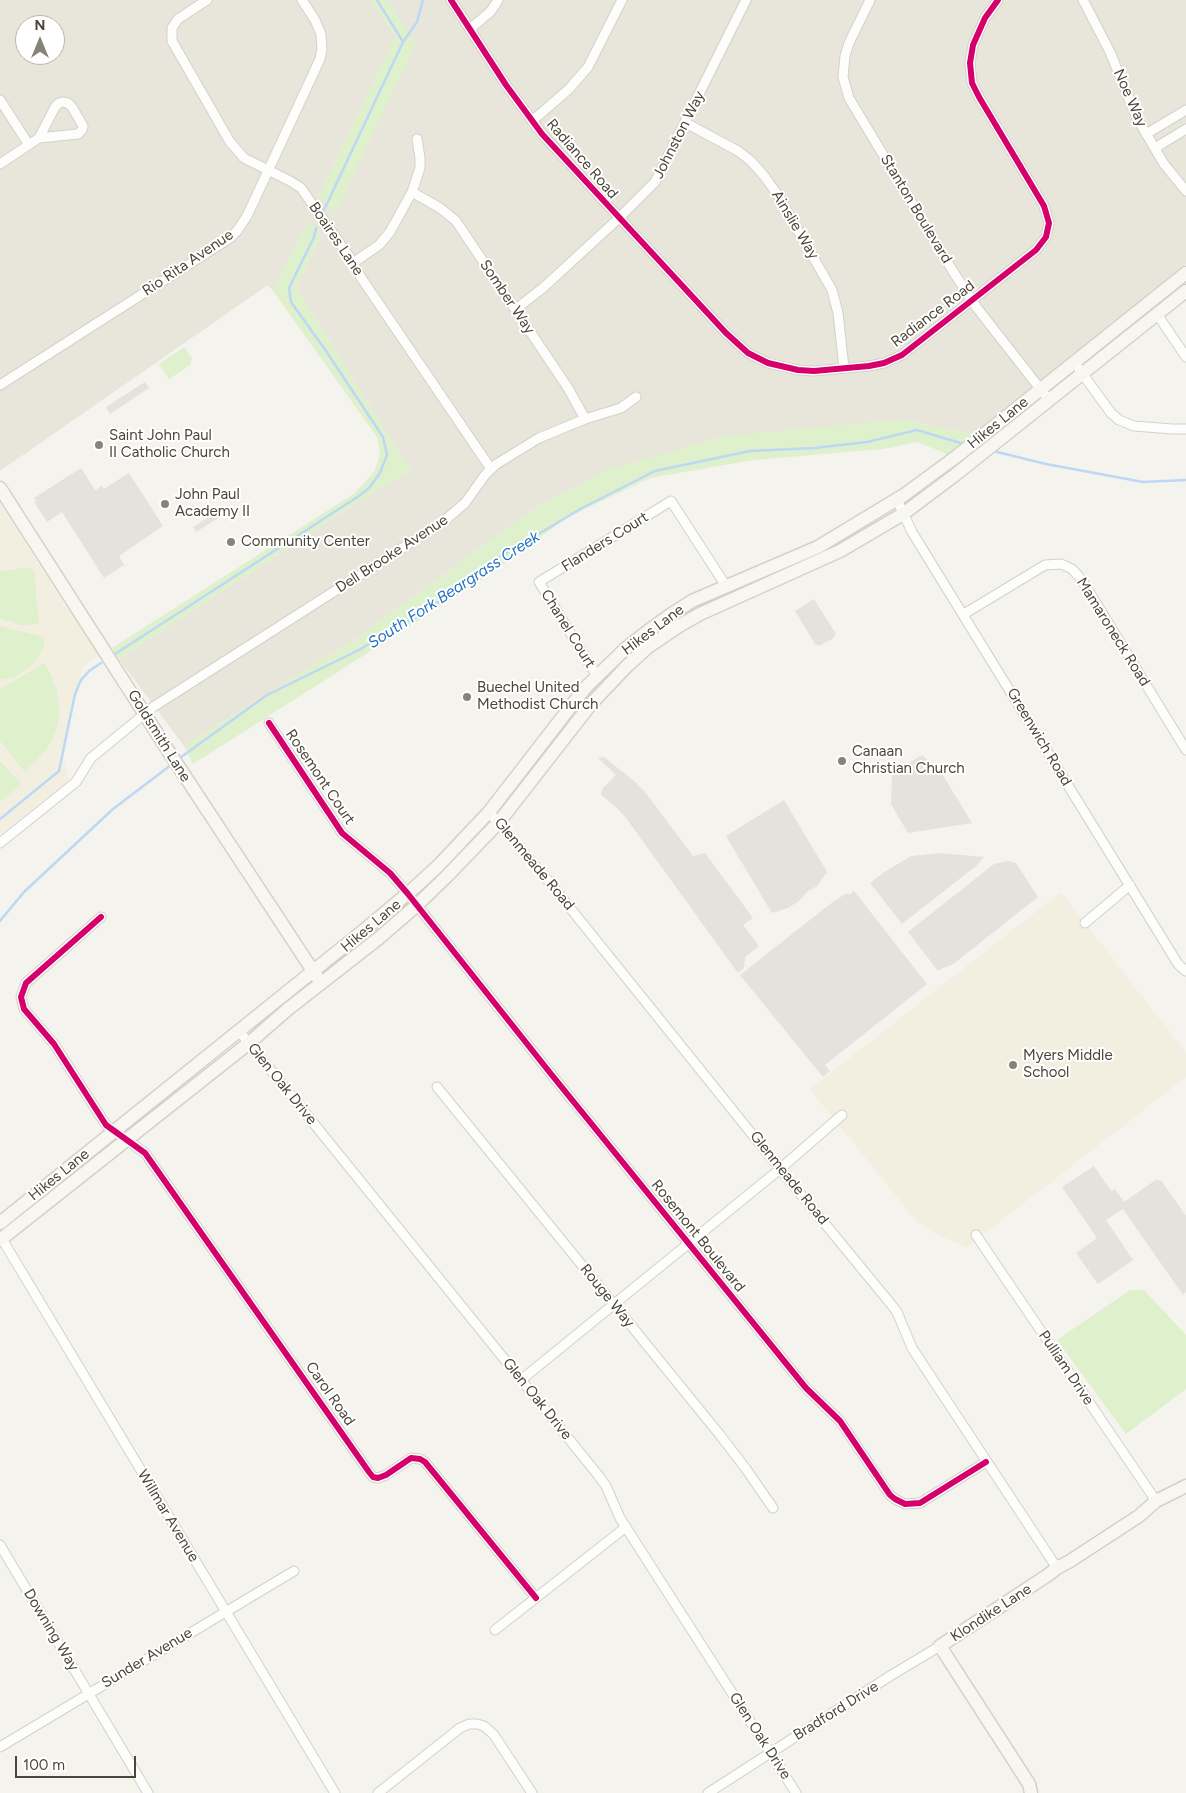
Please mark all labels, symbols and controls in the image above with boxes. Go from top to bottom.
north arrow [15,15,65,65]
text: N [35,17,45,34]
street label: Noe Way [1109,66,1151,130]
street label: Johnston Way [649,88,709,182]
street label: Radiance Road [542,115,622,203]
street label: Stanton Boulevard [876,151,956,267]
street label: Ainslie Way [767,187,823,263]
street label: Boaires Lane [305,199,367,279]
street label: Rio Rita Avenue [139,226,237,300]
street label: Somber Way [476,256,538,338]
street label: Radiance Road [888,277,978,351]
street label: Hikes Lane [964,393,1032,453]
place label: Saint John Paul II Catholic Church [109,427,230,462]
marker: Saint John Paul II Catholic Church [93,439,105,451]
place label: John Paul Academy II [175,486,250,521]
marker: John Paul Academy II [159,498,171,510]
street label: Flanders Court [558,508,652,576]
street label: Dell Brooke Avenue [333,511,451,597]
water label: South Fork Beargrass Creek [365,527,543,653]
place label: Community Center [241,533,370,551]
marker: Community Center [225,536,237,548]
street label: Mamaroneck Road [1072,574,1154,690]
street label: Chanel Court [537,586,599,672]
street label: Hikes Lane [619,601,687,659]
place label: Buechel United Methodist Church [477,679,598,714]
street label: Greenwich Road [1003,685,1075,789]
street label: Goldsmith Lane [123,687,195,785]
marker: Buechel United Methodist Church [461,691,473,703]
street label: Rosemont Court [281,726,359,828]
place label: Canaan Christian Church [852,743,965,778]
marker: Canaan Christian Church [836,755,848,767]
street label: Glenmeade Road [490,814,578,914]
street label: Hikes Lane [337,896,405,956]
street label: Glen Oak Drive [244,1040,320,1128]
place label: Myers Middle School [1023,1047,1113,1082]
marker: Myers Middle School [1007,1059,1019,1071]
street label: Glenmeade Road [746,1128,832,1228]
street label: Hikes Lane [25,1145,93,1205]
street label: Rosemont Boulevard [647,1176,749,1296]
street label: Rouge Way [576,1261,638,1331]
street label: Pulliam Drive [1035,1327,1097,1409]
street label: Glen Oak Drive [499,1355,575,1443]
street label: Carol Road [301,1359,359,1429]
street label: Willmar Avenue [133,1467,203,1565]
street label: Klondike Lane [947,1580,1035,1646]
street label: Downing Way [19,1586,83,1674]
street label: Sunder Avenue [98,1624,196,1692]
street label: Bradford Drive [790,1678,882,1744]
street label: Glen Oak Drive [725,1689,795,1783]
scale bar [18,1746,139,1778]
text: 100 m [23,1756,65,1774]

